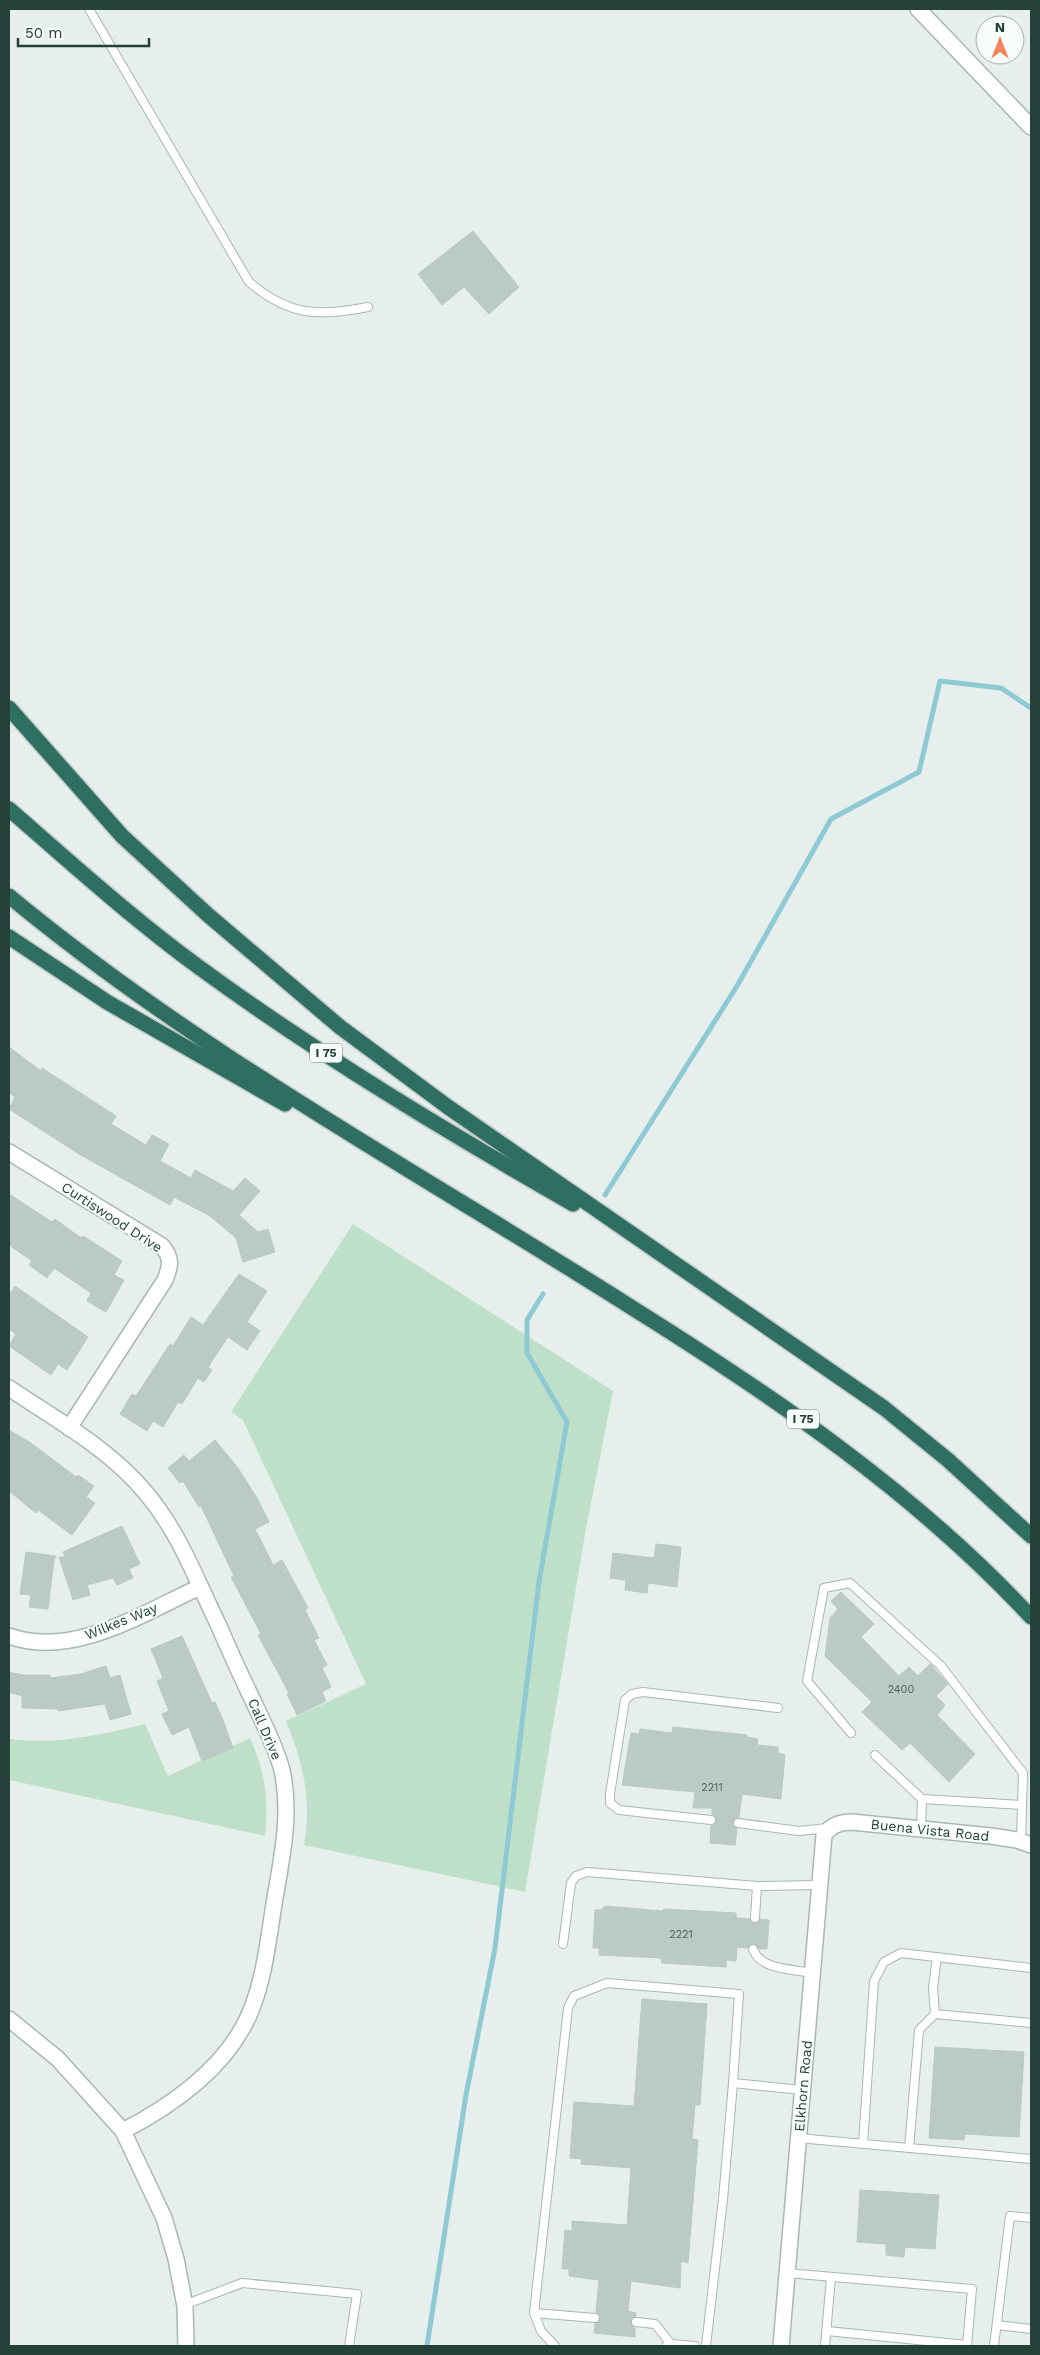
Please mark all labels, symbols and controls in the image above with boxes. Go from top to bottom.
scale bar [18,15,149,47]
north arrow [975,15,1025,65]
text: N [995,19,1005,35]
text: 50 m [25,24,62,42]
road number: I 75 [310,1044,342,1062]
street label: Curtiswood Drive [59,1179,165,1255]
road number: I 75 [787,1410,819,1428]
street label: Wilkes Way [82,1599,160,1643]
house number: 2400 [888,1683,914,1696]
street label: Call Drive [245,1696,285,1762]
house number: 2211 [701,1781,723,1794]
street label: Buena Vista Road [870,1816,990,1844]
house number: 2221 [669,1928,693,1941]
street label: Elkhorn Road [791,2040,815,2132]

